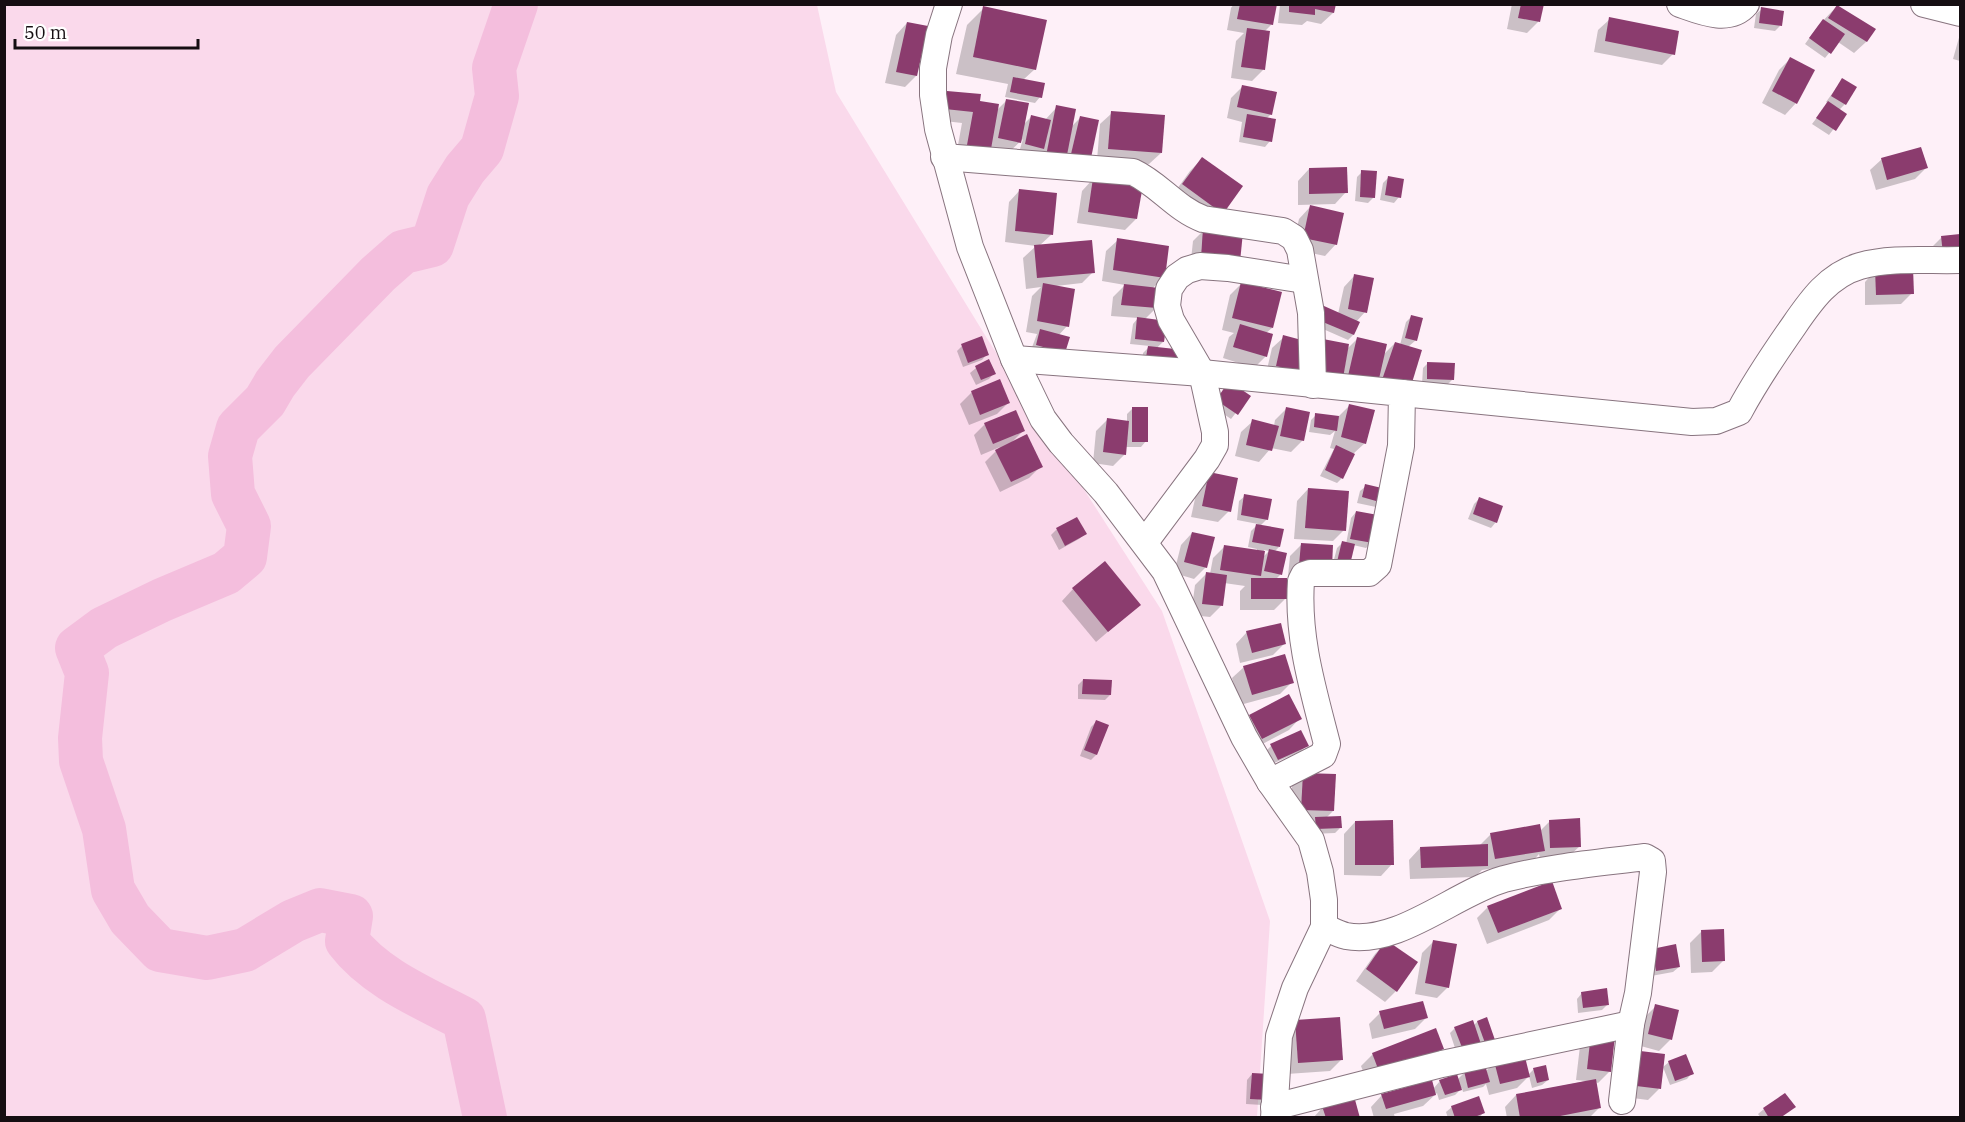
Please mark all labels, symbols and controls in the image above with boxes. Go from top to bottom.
scale bar [15,12,198,50]
text: 50 m [24,21,67,44]

